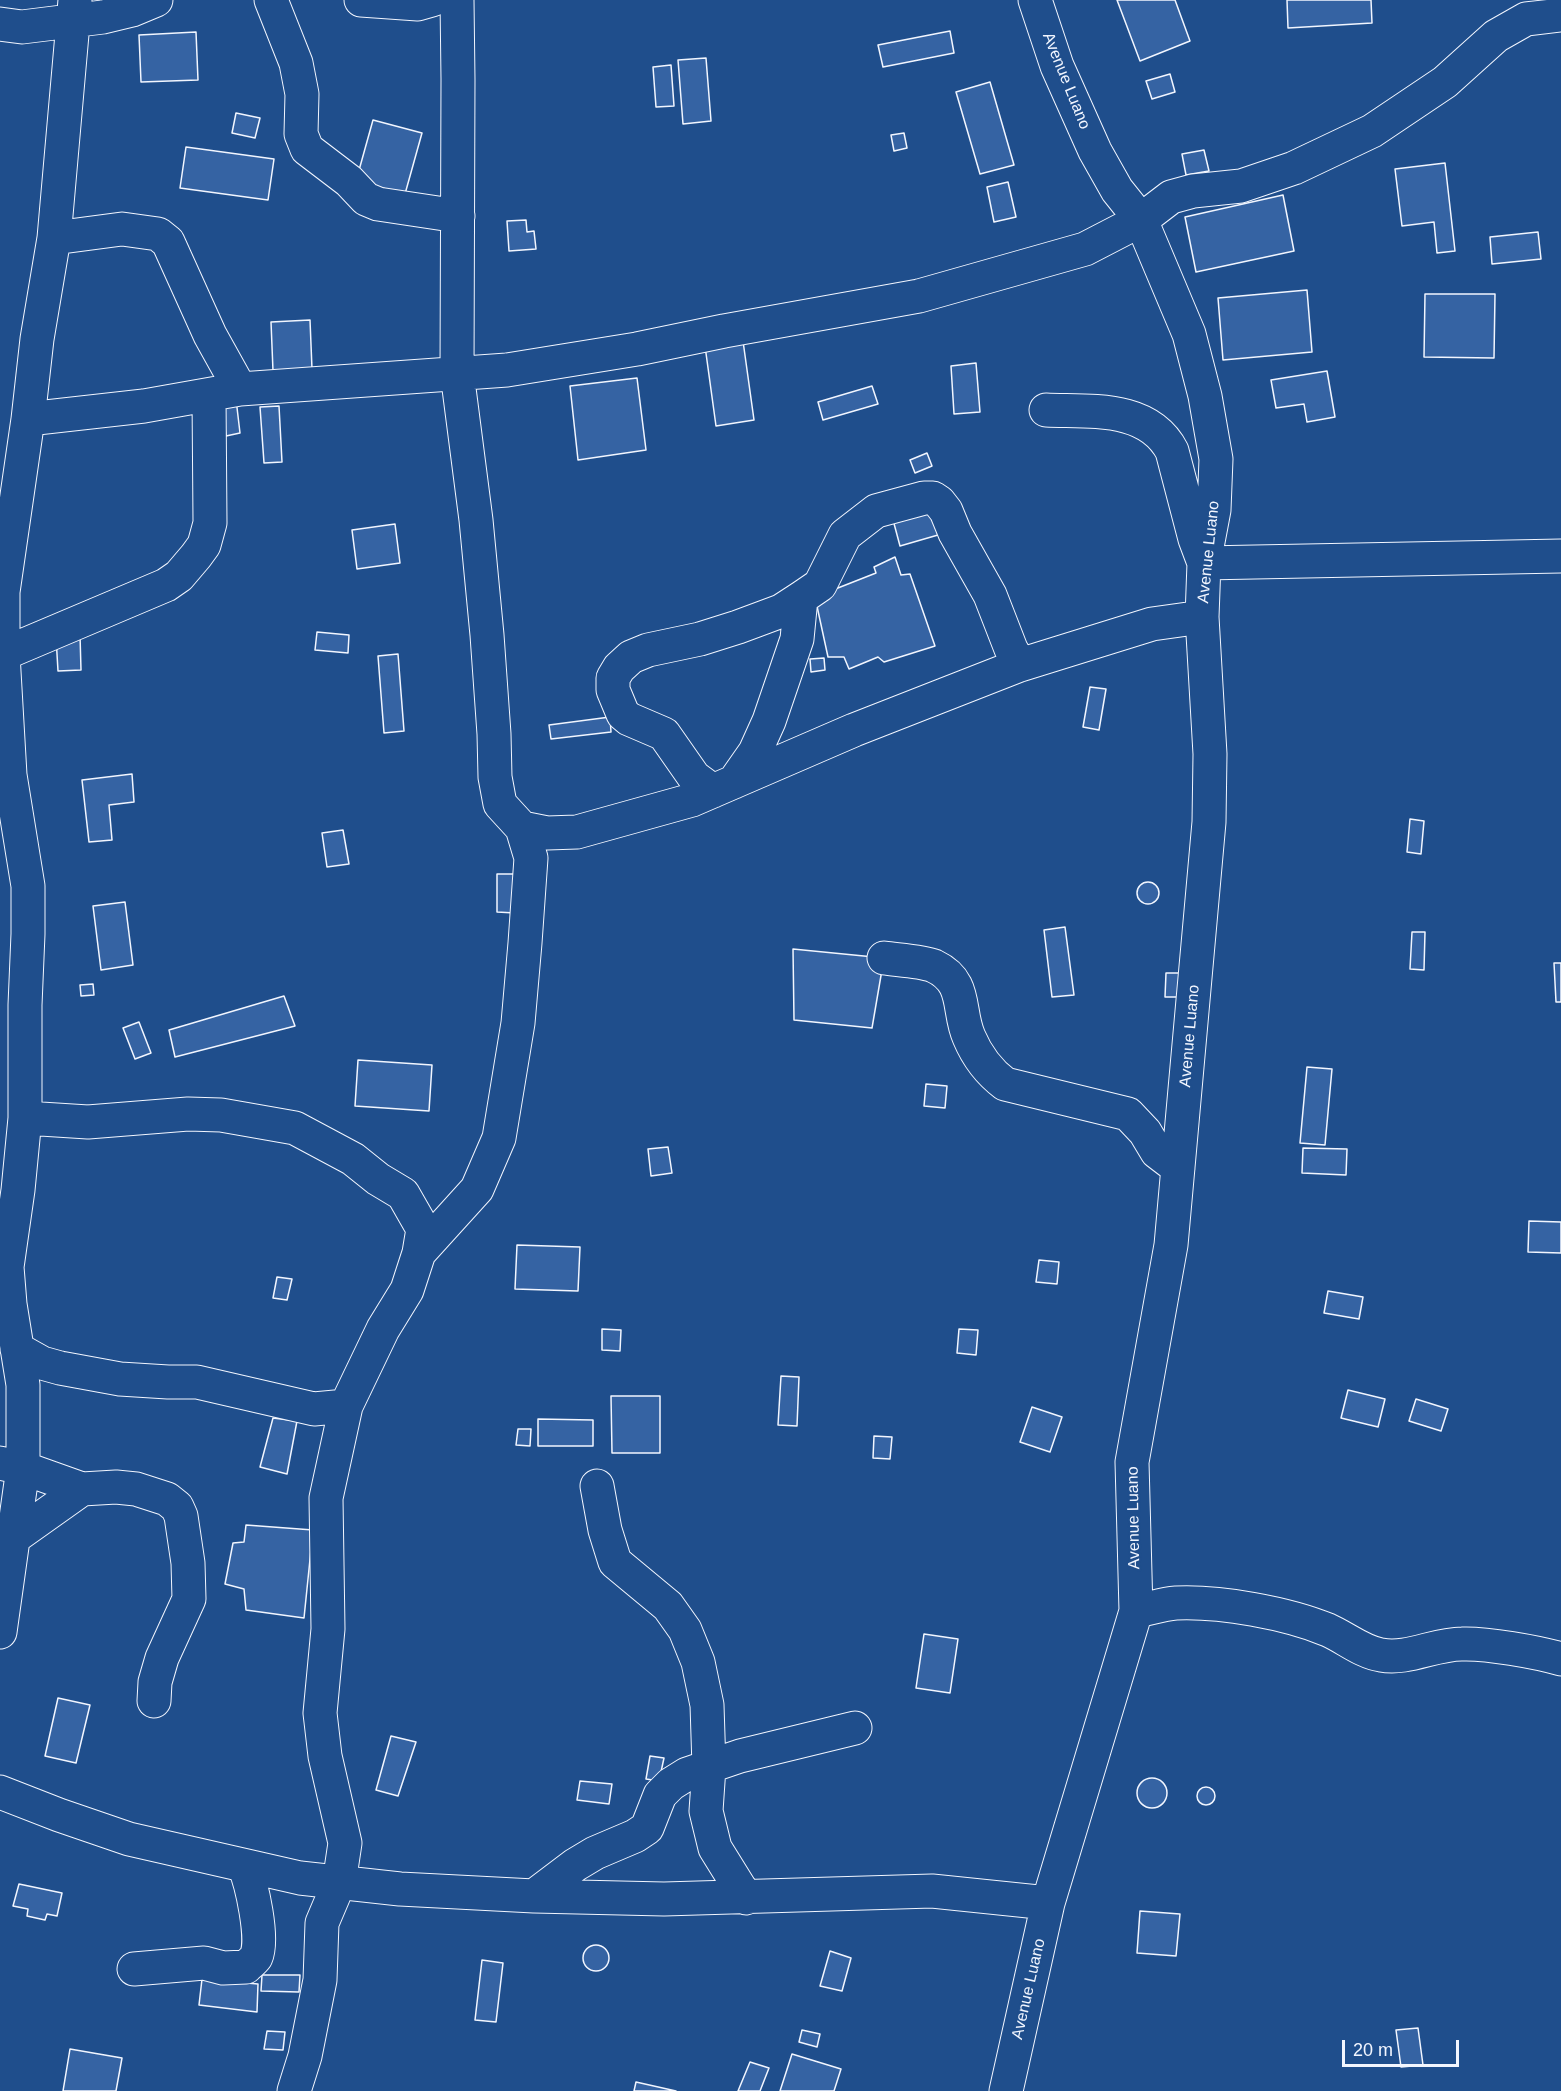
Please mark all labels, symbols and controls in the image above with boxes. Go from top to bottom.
street label: Avenue Luano [1038,30,1094,132]
street label: Avenue Luano [1194,500,1224,604]
street label: Avenue Luano [1176,984,1204,1088]
street label: Avenue Luano [1124,1466,1144,1570]
street label: Avenue Luano [1008,1937,1050,2041]
scale bar [1345,2028,1462,2066]
text: 20 m [1353,2040,1393,2060]

